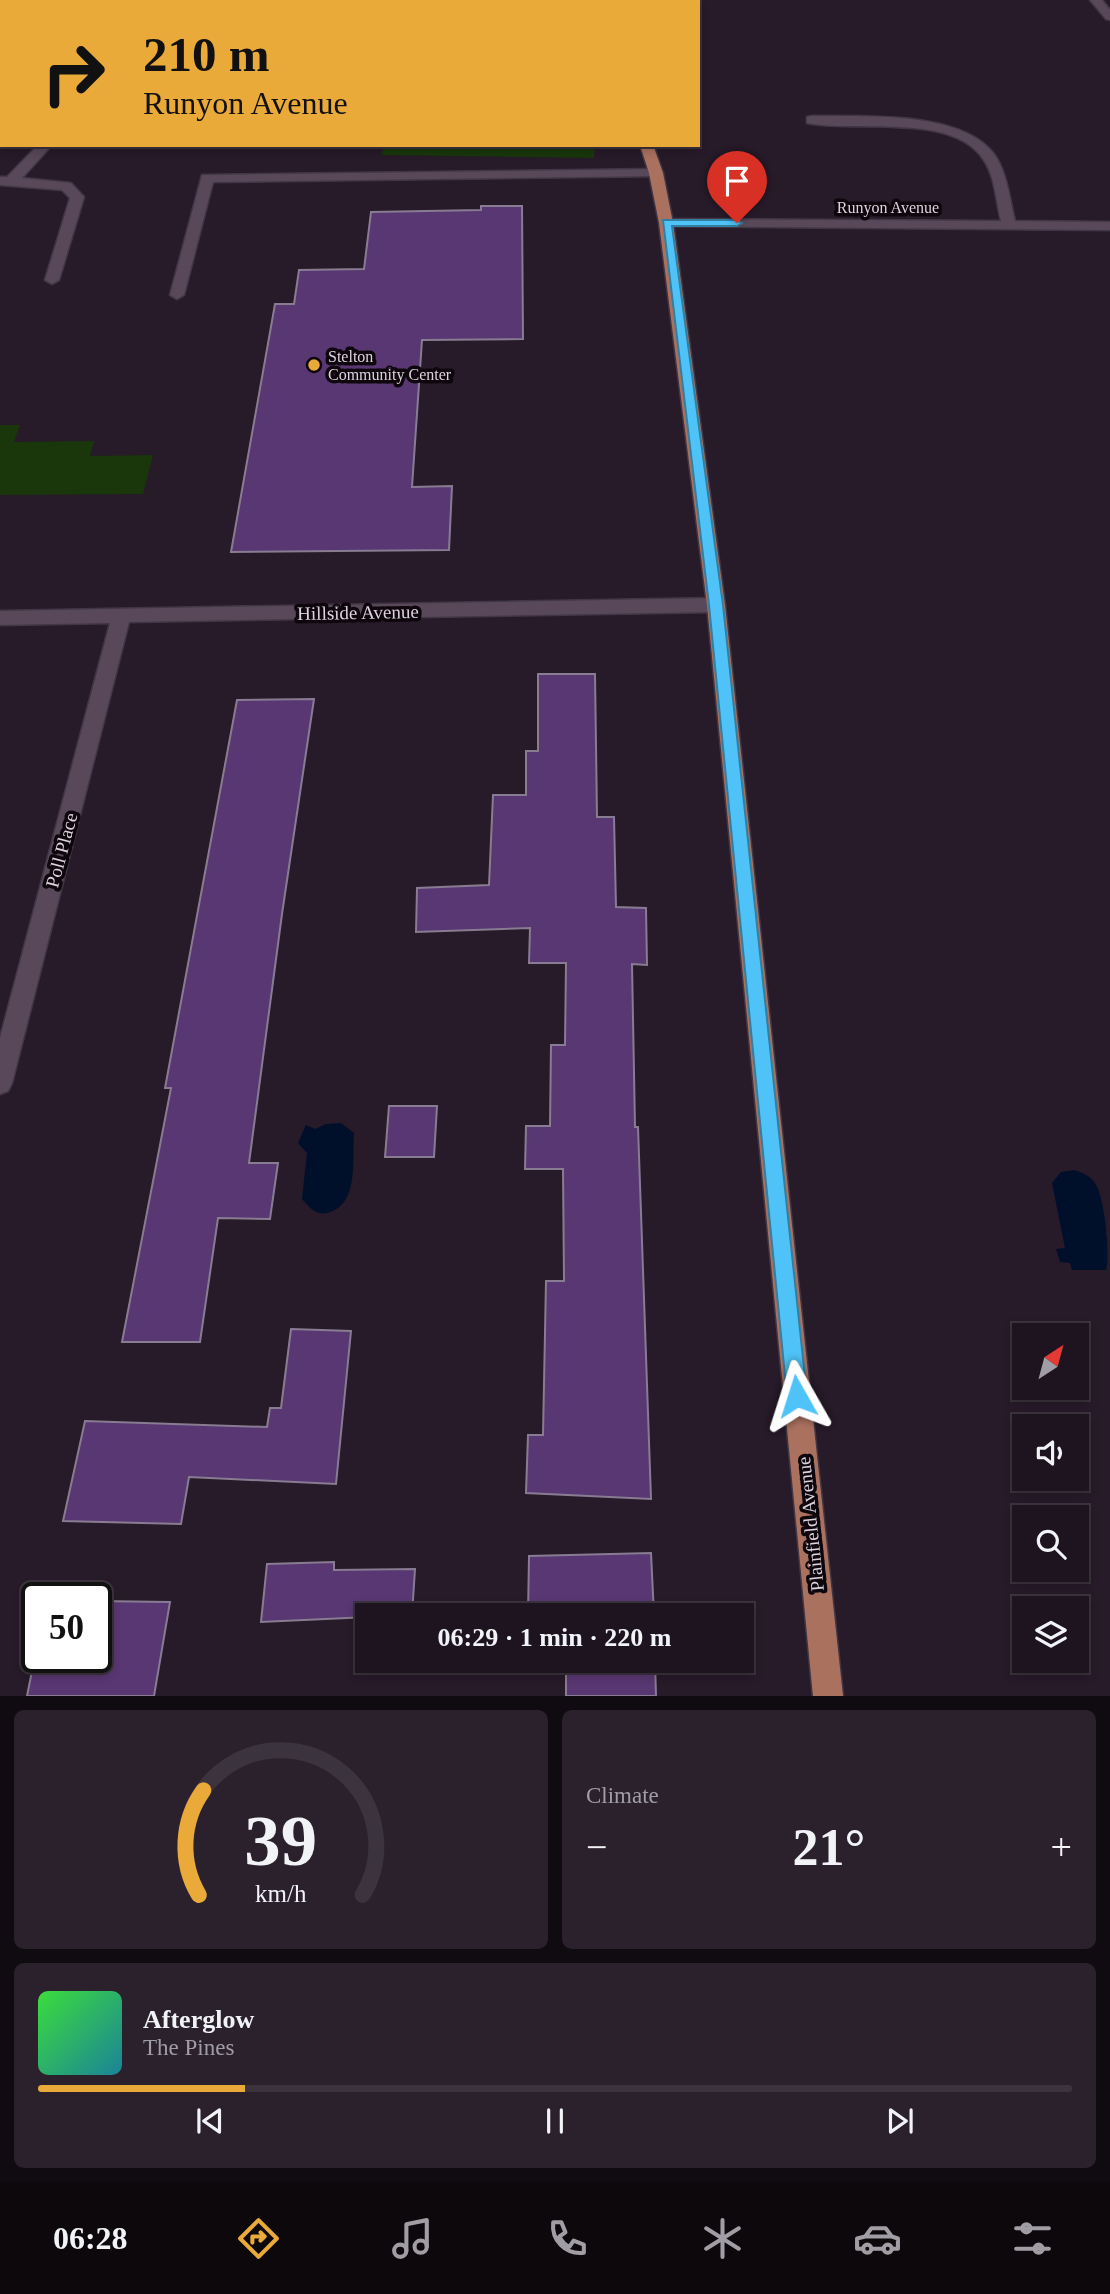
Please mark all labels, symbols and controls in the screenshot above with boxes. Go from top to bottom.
text: 210 m [143,27,270,82]
icon: right [28,28,119,119]
text: Runyon Avenue [143,85,348,121]
pin [707,151,767,223]
icon: arrive [718,162,756,200]
street label: Runyon Avenue [837,199,939,217]
place label: Stelton Community Center [328,348,452,384]
marker: Stelton Community Center [306,357,322,373]
street label: Hillside Avenue [297,601,419,624]
street label: Poll Place [41,810,82,890]
north arrow [1012,1323,1088,1400]
map controls [1012,1323,1089,1673]
position arrow [760,1359,834,1433]
button: sound [1012,1414,1089,1491]
street label: Plainfield Avenue [793,1456,828,1592]
button: search [1012,1505,1089,1582]
speed limit sign: 50 [21,1582,112,1673]
button: layers [1012,1596,1089,1673]
text: 06:29 · 1 min · 220 m [438,1623,672,1652]
text: Climate [586,1783,659,1808]
text: 39 [245,1801,317,1882]
text: 21° [793,1819,865,1876]
text: − [586,1826,607,1868]
text: + [1051,1826,1072,1868]
text: km/h [255,1880,307,1907]
text: Afterglow [143,2005,254,2034]
text: The Pines [143,2035,234,2060]
icon: previous [191,2102,229,2140]
icon: pause [536,2102,574,2140]
icon: next [881,2102,919,2140]
icon: directions [234,2214,283,2263]
icon: music [388,2214,437,2263]
icon: phone [543,2214,592,2263]
icon: climate [698,2214,747,2263]
icon: car [853,2214,902,2263]
icon: filters [1008,2214,1057,2263]
text: 06:28 [53,2220,128,2256]

